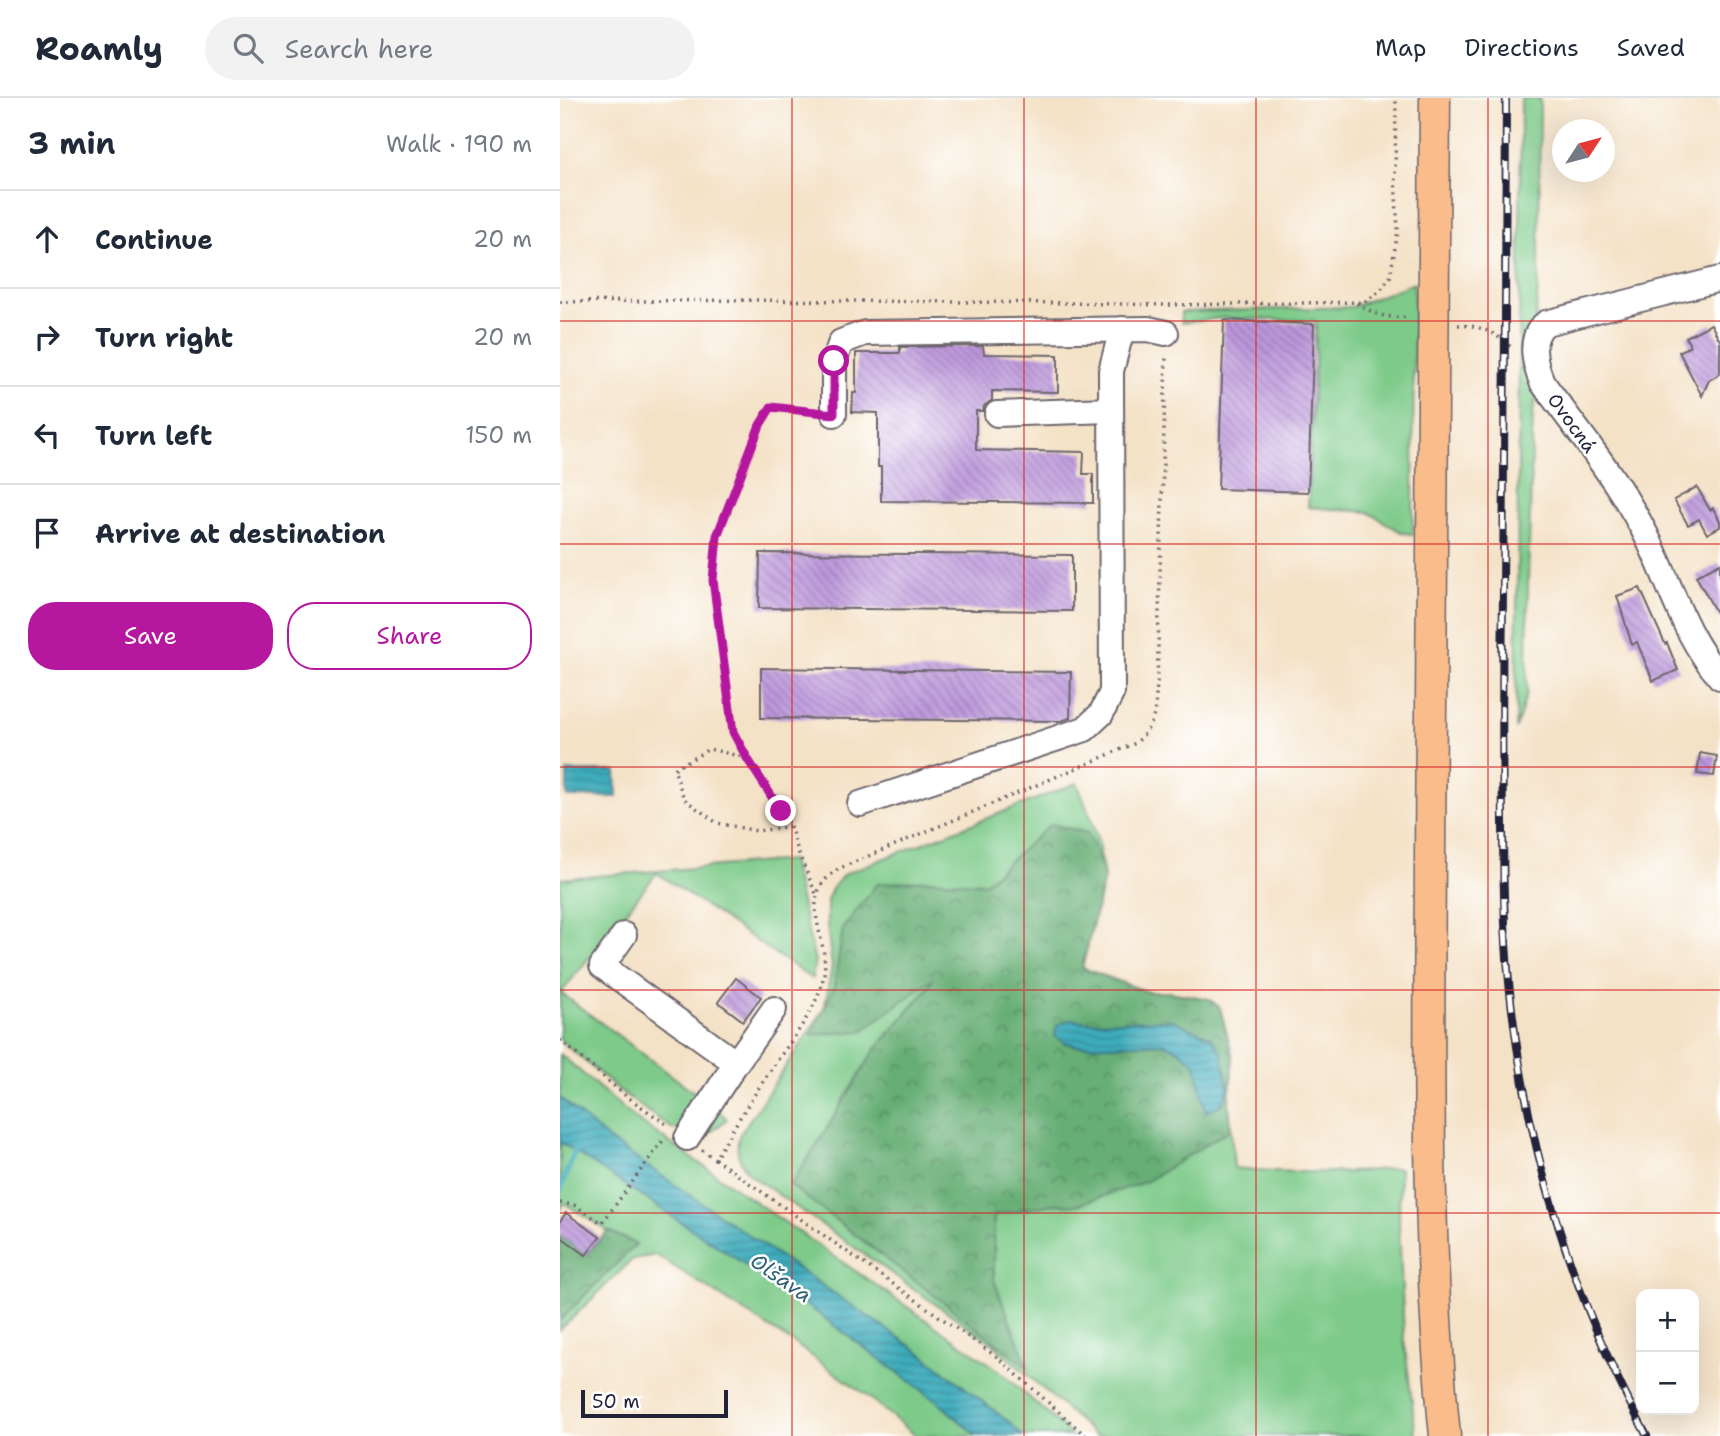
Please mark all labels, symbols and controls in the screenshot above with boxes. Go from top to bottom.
search box [205,17,695,80]
text: Roamly [35,26,163,71]
icon: search [229,29,267,67]
text: Search here [285,31,433,66]
text: Map [1375,32,1426,64]
text: Directions [1464,32,1579,64]
text: Saved [1617,32,1685,64]
north arrow [1552,119,1615,182]
text: 3 min [28,123,115,164]
text: Walk · 190 m [386,129,532,159]
icon: ahead [28,220,66,258]
text: Continue [95,222,213,257]
text: 20 m [473,224,532,254]
icon: right [28,318,66,356]
text: Turn right [95,320,233,355]
text: 20 m [473,322,532,352]
route start [818,345,849,376]
street label: Ovocná [1542,388,1602,458]
icon: left [28,416,66,454]
text: Turn left [95,418,212,453]
text: 150 m [465,420,532,450]
icon: arrive [28,514,66,552]
text: Arrive at destination [95,516,385,551]
button: Save [28,602,273,670]
button: Share [287,602,532,670]
route end [765,795,796,826]
water label: Olšava [745,1247,817,1309]
map controls [1636,1289,1699,1415]
button: + [1636,1289,1699,1352]
button: − [1636,1352,1699,1415]
scale bar [581,1387,728,1419]
text: 50 m [592,1389,640,1414]

